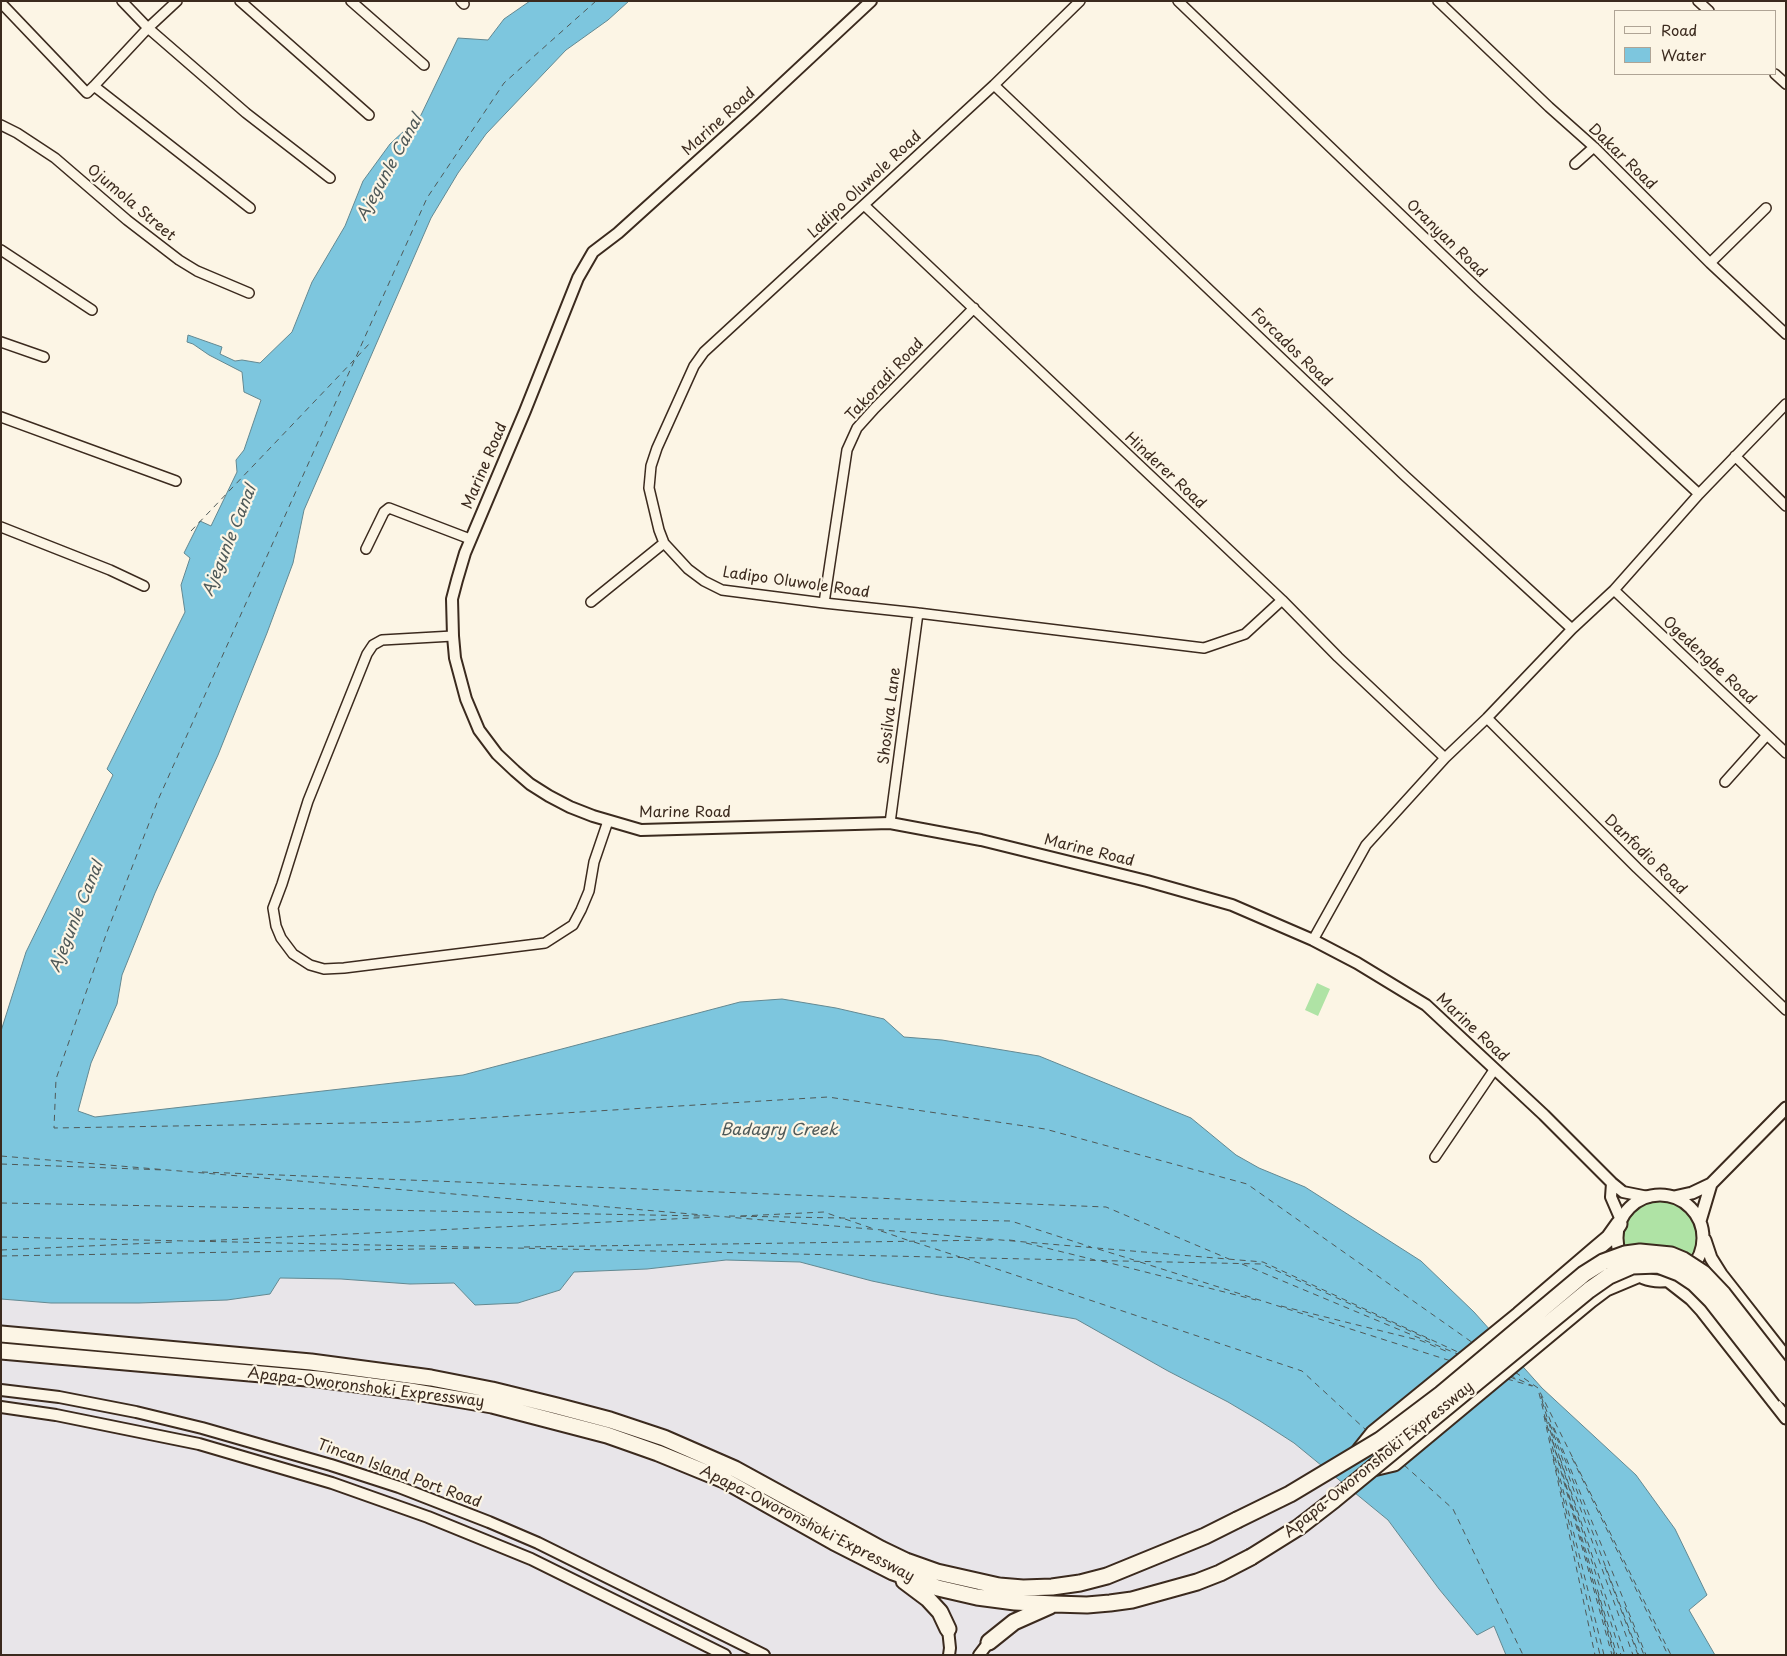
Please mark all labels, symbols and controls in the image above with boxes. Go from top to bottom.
legend [1614,10,1777,75]
text: Road [1661,18,1697,41]
text: Water [1661,43,1706,66]
street label: Marine Road [679,84,759,160]
water label: Ajegunle Canal [353,112,427,224]
street label: Dakar Road [1584,120,1660,194]
street label: Ladipo Oluwole Road [805,128,925,242]
street label: Ojumola Street [83,161,179,245]
street label: Oranyan Road [1402,196,1490,282]
street label: Forcados Road [1247,305,1335,391]
street label: Takoradi Road [842,335,928,425]
street label: Marine Road [459,420,511,512]
street label: Hinderer Road [1121,429,1209,513]
water label: Ajegunle Canal [199,483,261,599]
street label: Ladipo Oluwole Road [721,564,871,602]
street label: Ogedengbe Road [1659,613,1759,709]
street label: Shosilva Lane [875,666,905,766]
street label: Marine Road [639,804,731,822]
street label: Danfodio Road [1600,811,1690,899]
street label: Marine Road [1042,831,1136,871]
water label: Ajegunle Canal [46,859,108,975]
street label: Marine Road [1432,990,1512,1066]
water label: Badagry Creek [720,1121,838,1141]
street label: Apapa-Oworonshoki Expressway [247,1365,485,1411]
street label: Apapa-Oworonshoki Expressway [1281,1378,1477,1542]
street label: Tincan Island Port Road [315,1436,483,1512]
street label: Apapa-Oworonshoki Expressway [697,1462,917,1586]

